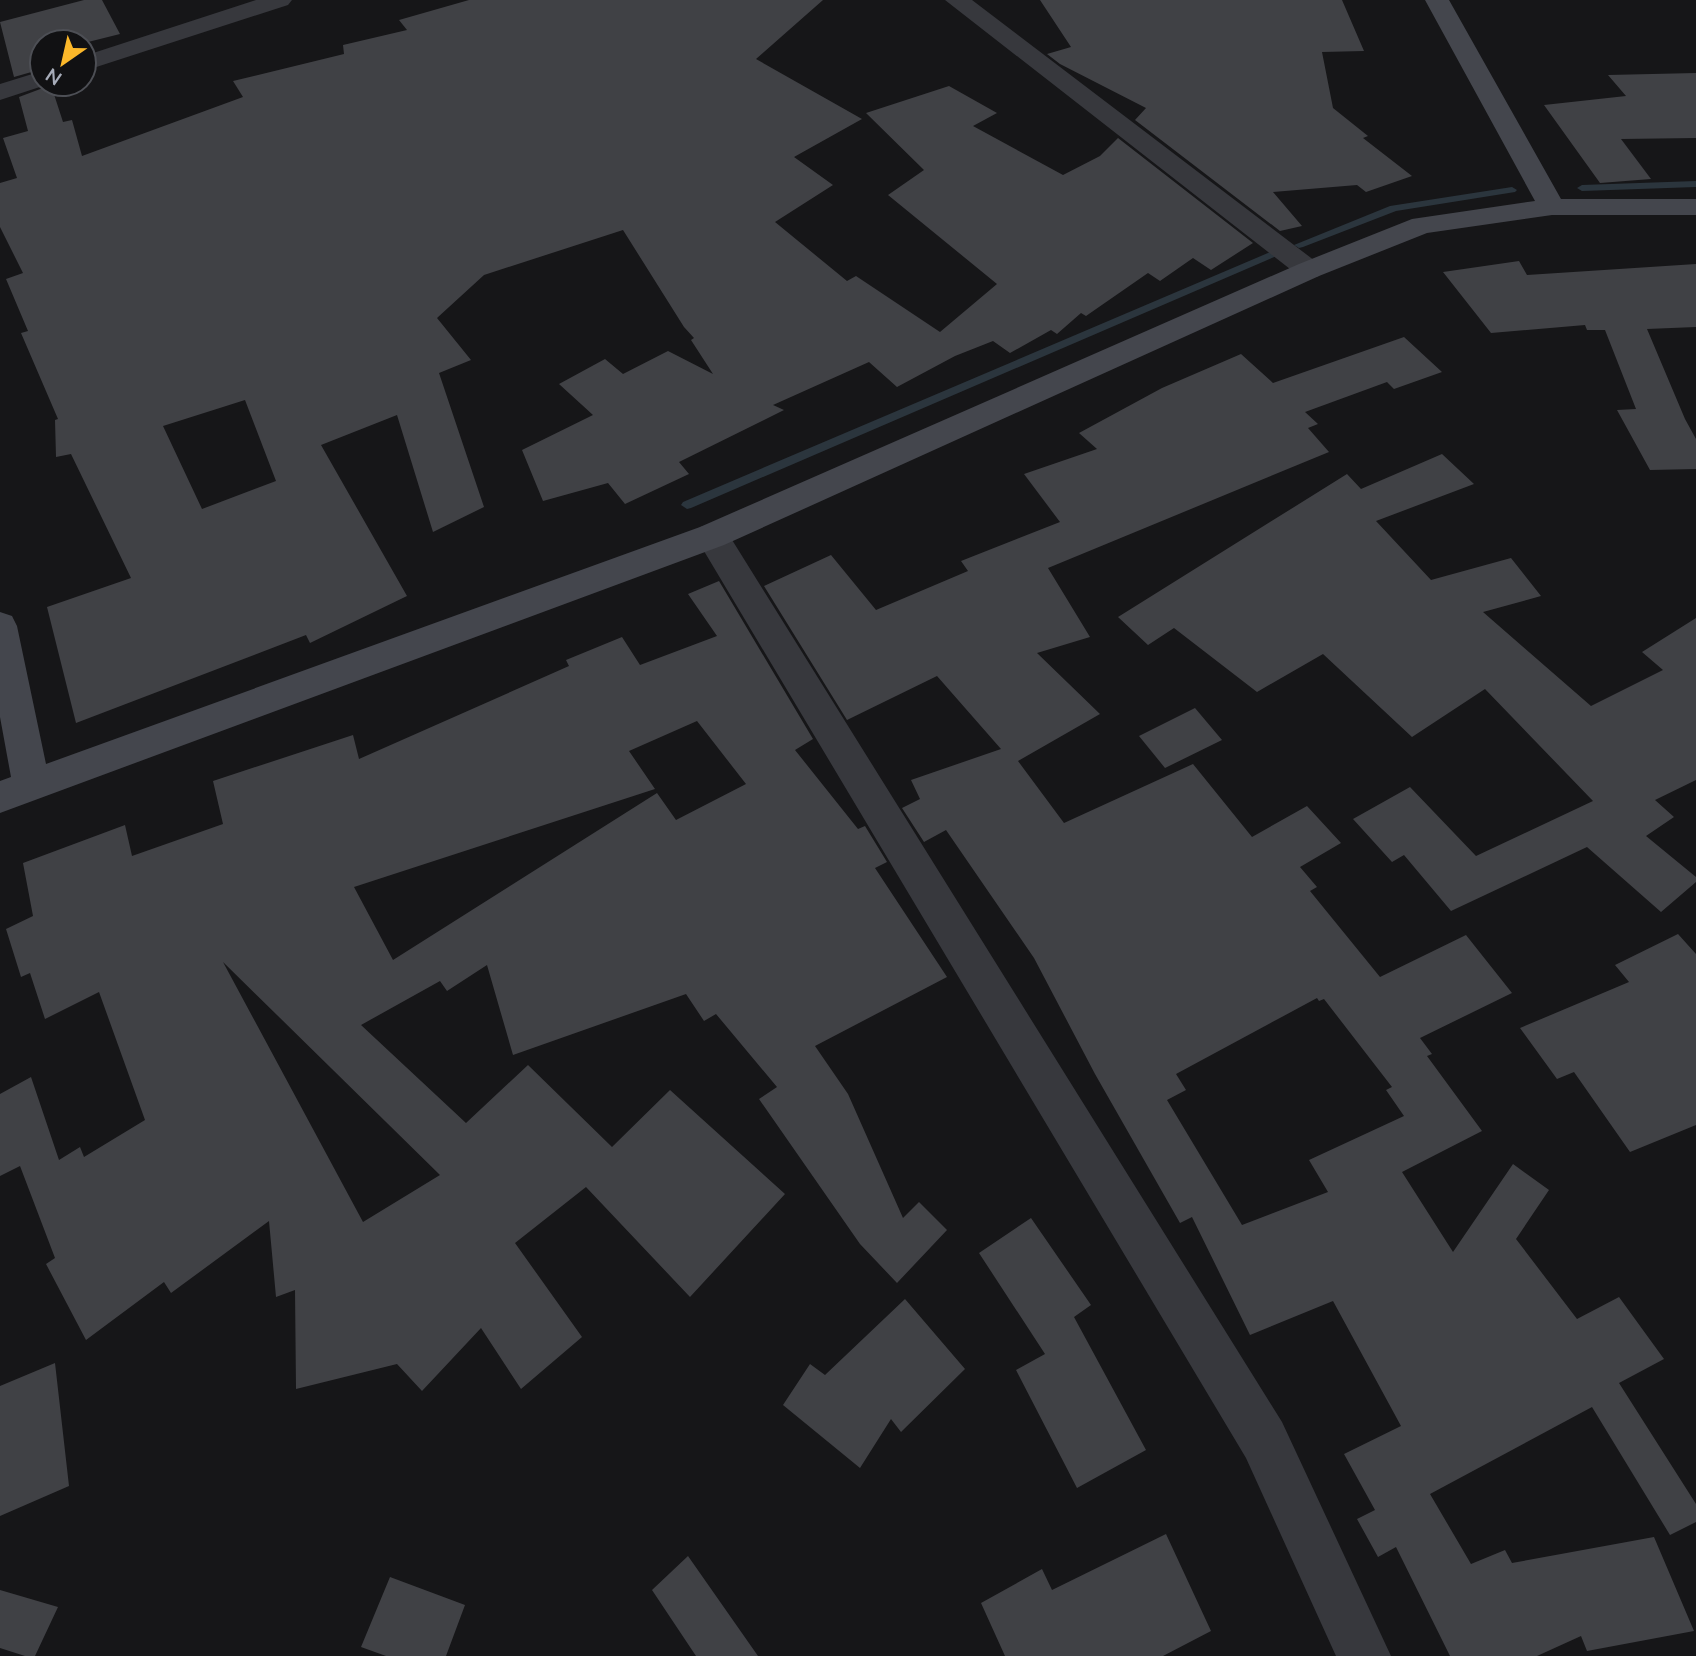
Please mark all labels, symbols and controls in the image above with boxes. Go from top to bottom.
north arrow [28,28,98,98]
text: N [41,62,67,91]

